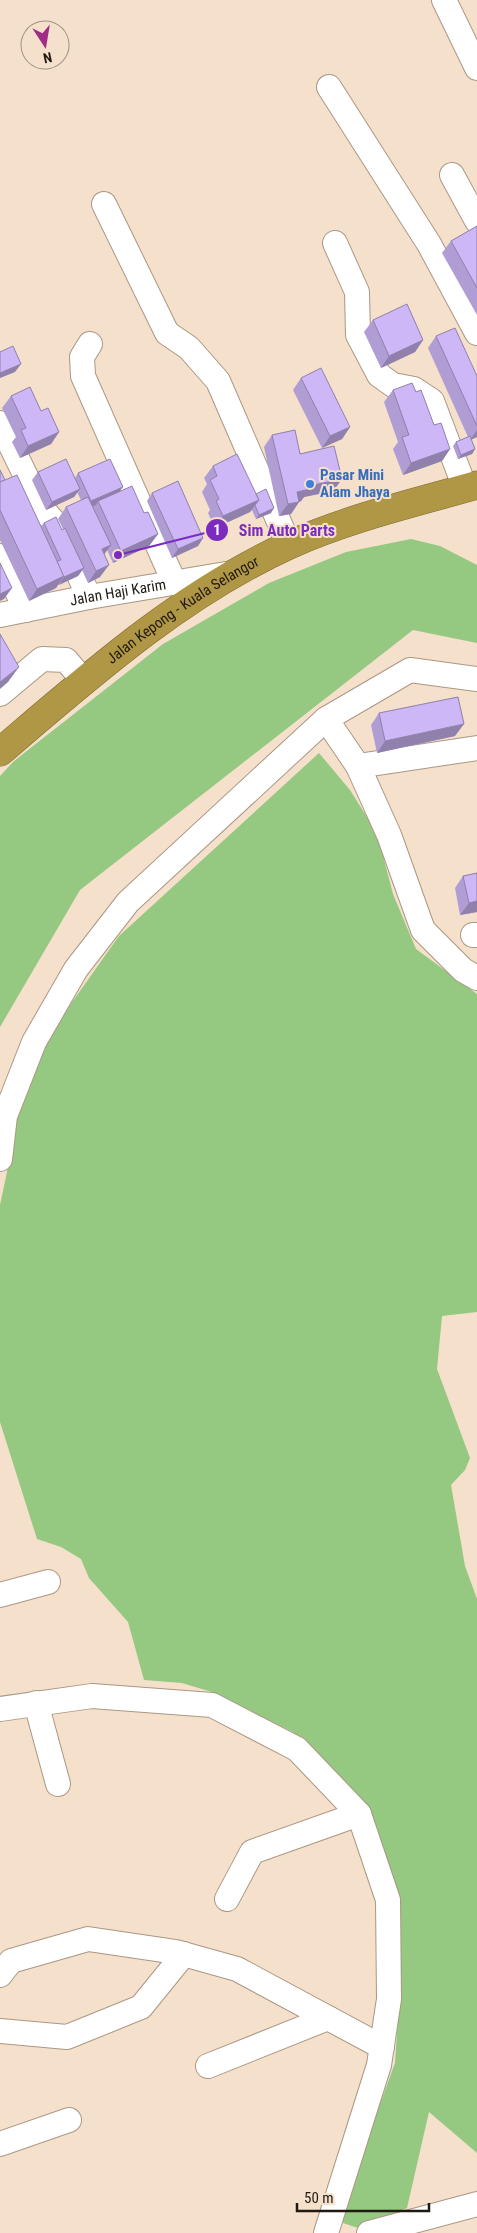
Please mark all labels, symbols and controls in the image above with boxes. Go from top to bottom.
north arrow [20,20,70,70]
text: N [42,49,54,66]
place label: Pasar Mini Alam Jhaya [320,466,390,501]
marker: Pasar Mini Alam Jhaya [304,478,316,490]
callout: Sim Auto Parts [204,514,346,545]
text: 1 [213,521,221,539]
text: Sim Auto Parts [239,521,335,540]
street label: Jalan Kepong - Kuala Selangor [103,552,262,668]
street label: Jalan Haji Karim [68,575,167,610]
scale bar [297,2180,430,2212]
text: 50 m [304,2189,334,2207]

